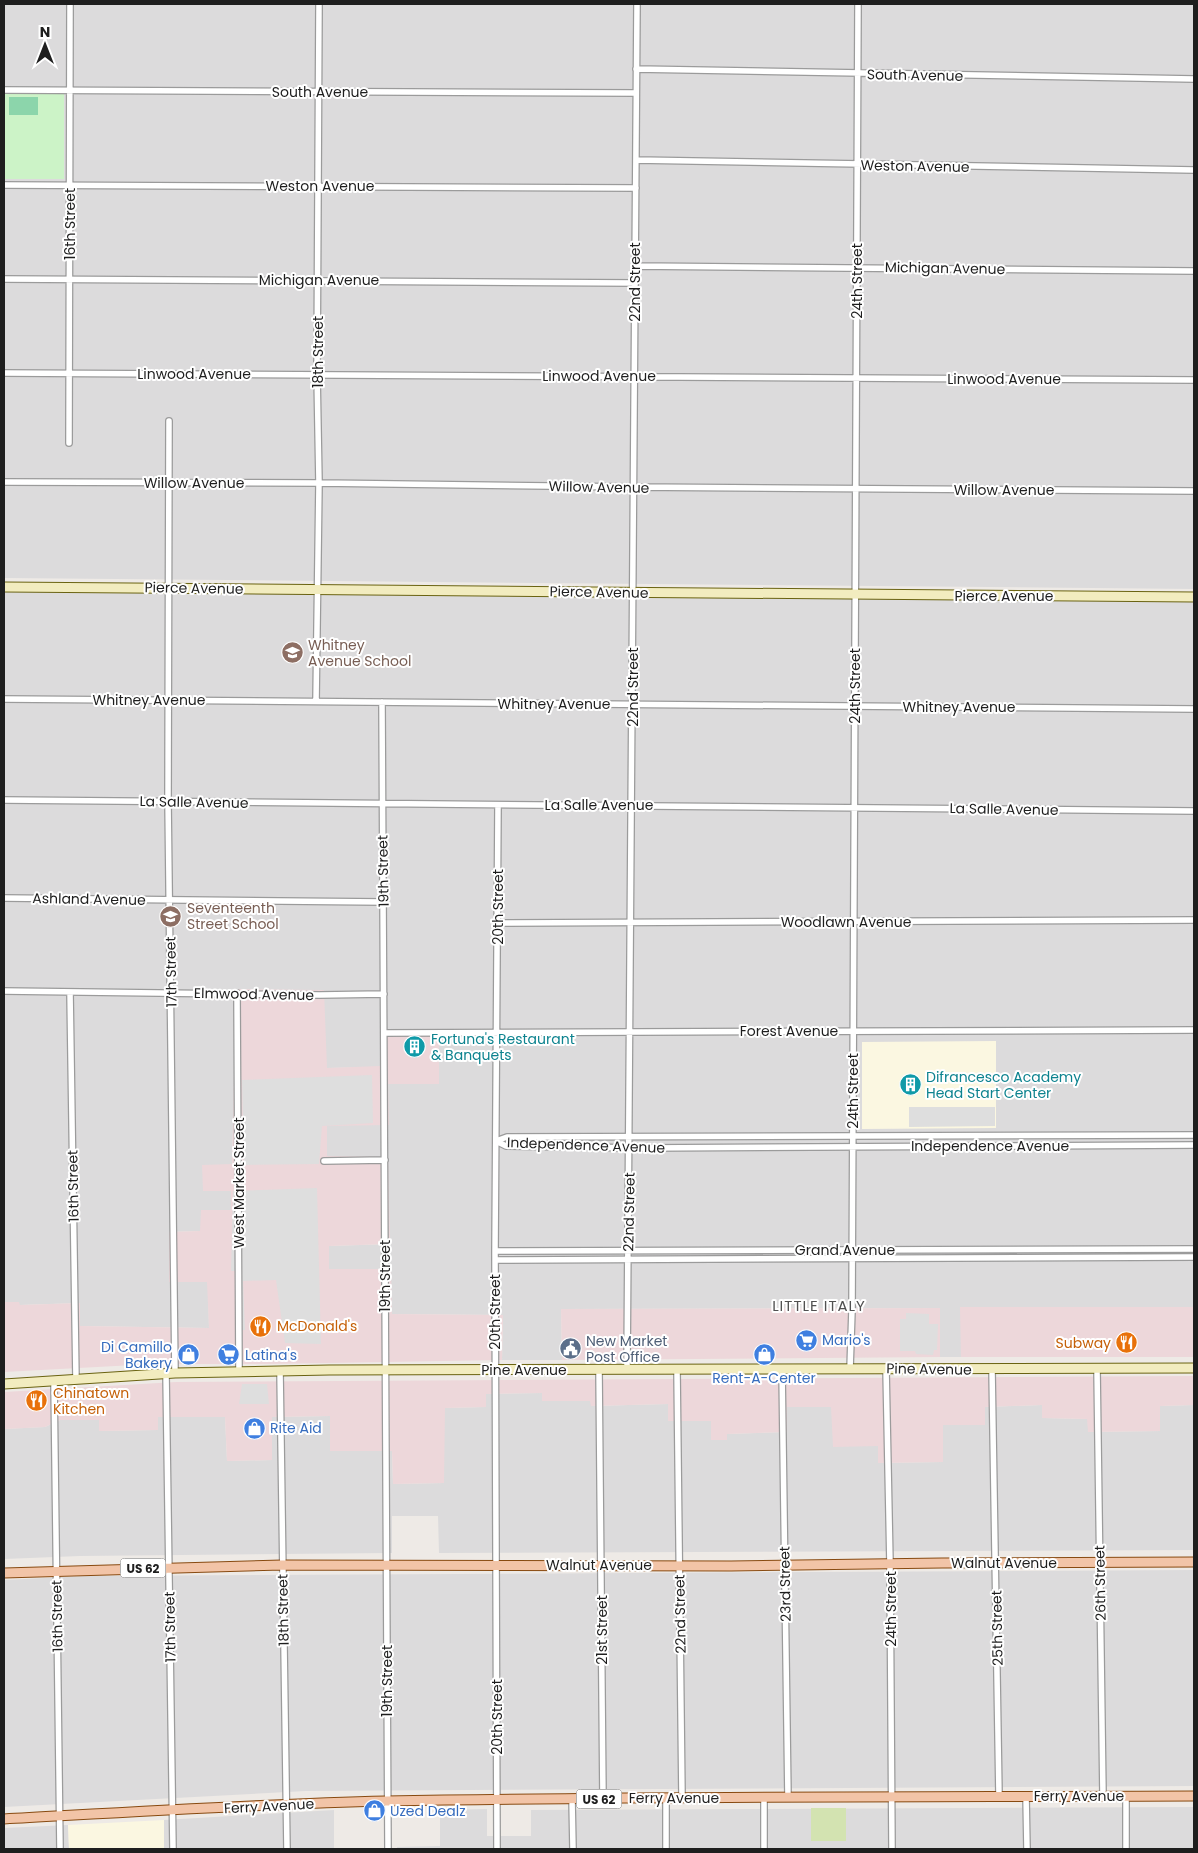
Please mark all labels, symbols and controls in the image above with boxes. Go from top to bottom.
north arrow [20,20,70,70]
text: N [40,22,50,42]
street label: South Avenue [867,64,964,86]
street label: South Avenue [272,82,369,102]
street label: Weston Avenue [860,155,970,177]
street label: Weston Avenue [266,176,375,196]
street label: 16th Street [60,188,80,260]
street label: 22nd Street [625,242,645,322]
street label: 24th Street [847,243,867,319]
street label: Michigan Avenue [885,257,1006,279]
street label: Michigan Avenue [259,270,380,290]
street label: 18th Street [308,316,328,388]
street label: Linwood Avenue [137,364,251,384]
street label: Linwood Avenue [542,366,656,386]
street label: Linwood Avenue [947,369,1061,389]
street label: Willow Avenue [144,473,245,493]
street label: Willow Avenue [548,476,650,498]
street label: Willow Avenue [954,480,1055,500]
street label: Pierce Avenue [144,577,244,599]
street label: Pierce Avenue [549,581,649,603]
street label: Pierce Avenue [955,586,1054,606]
place label: Whitney Avenue School [308,635,411,671]
school or university icon: Whitney Avenue School [280,641,304,665]
street label: 22nd Street [623,647,643,727]
street label: 24th Street [845,648,865,724]
street label: Whitney Avenue [93,690,206,710]
street label: Whitney Avenue [498,694,611,714]
street label: Whitney Avenue [903,697,1016,717]
street label: La Salle Avenue [139,791,249,813]
street label: La Salle Avenue [545,795,654,815]
street label: La Salle Avenue [949,798,1059,820]
street label: 19th Street [372,835,394,907]
street label: 20th Street [488,869,508,945]
street label: Ashland Avenue [32,888,146,910]
place label: Seventeenth Street School [187,898,279,934]
school or university icon: Seventeenth Street School [159,904,183,928]
street label: Woodlawn Avenue [781,912,912,932]
street label: 17th Street [160,936,182,1008]
street label: Elmwood Avenue [194,983,315,1005]
street label: Forest Avenue [740,1021,839,1041]
place label: Fortuna's Restaurant & Banquets [431,1029,575,1065]
building icon: Fortuna's Restaurant & Banquets [403,1035,427,1059]
street label: 24th Street [843,1053,863,1129]
place label: Difrancesco Academy Head Start Center [926,1067,1081,1103]
building icon: Difrancesco Academy Head Start Center [898,1073,922,1097]
street label: West Market Street [229,1118,249,1248]
street label: Independence Avenue [507,1132,666,1158]
street label: Independence Avenue [911,1136,1069,1156]
street label: 16th Street [62,1150,84,1222]
street label: 22nd Street [618,1172,640,1252]
street label: 19th Street [375,1240,395,1312]
street label: Grand Avenue [795,1240,895,1260]
street label: 20th Street [485,1274,505,1350]
district label: LITTLE ITALY [772,1295,866,1316]
restaurant icon: McDonald's [249,1314,273,1338]
place label: McDonald's [277,1316,357,1336]
supermarket icon: Mario's [794,1328,818,1352]
place label: Mario's [822,1330,871,1350]
place label: New Market Post Office [586,1331,667,1367]
restaurant icon: Subway [1115,1331,1139,1355]
place label: Subway [1056,1333,1111,1353]
place label: Di Camillo Bakery [101,1337,172,1373]
public building icon: New Market Post Office [558,1337,582,1361]
shop icon: Di Camillo Bakery [176,1343,200,1367]
supermarket icon: Latina's [217,1343,241,1367]
shop icon: Rent-A-Center [752,1343,776,1367]
place label: Latina's [245,1345,297,1365]
street label: Pine Avenue [886,1358,972,1380]
street label: Pine Avenue [481,1360,567,1380]
place label: Rent-A-Center [712,1368,816,1388]
place label: Chinatown Kitchen [53,1383,129,1419]
restaurant icon: Chinatown Kitchen [25,1389,49,1413]
shop icon: Rite Aid [242,1416,266,1440]
place label: Rite Aid [270,1418,322,1438]
street label: 26th Street [1089,1545,1111,1621]
street label: 23rd Street [774,1546,796,1622]
street label: Walnut Avenue [951,1553,1057,1573]
street label: Walnut Avenue [546,1555,652,1575]
road number: US 62 [120,1559,166,1578]
street label: 24th Street [881,1571,901,1647]
street label: 18th Street [272,1574,294,1646]
street label: 22nd Street [669,1574,691,1654]
street label: 16th Street [46,1580,68,1652]
street label: 25th Street [986,1590,1008,1666]
street label: 17th Street [159,1591,181,1663]
street label: 21st Street [592,1595,612,1665]
street label: 19th Street [377,1645,397,1717]
street label: 20th Street [487,1679,507,1755]
street label: Ferry Avenue [1034,1786,1125,1806]
street label: Ferry Avenue [629,1788,720,1808]
road number: US 62 [576,1790,622,1808]
street label: Ferry Avenue [223,1794,315,1818]
shop icon: Uzed Dealz [362,1799,386,1823]
place label: Uzed Dealz [390,1801,466,1821]

